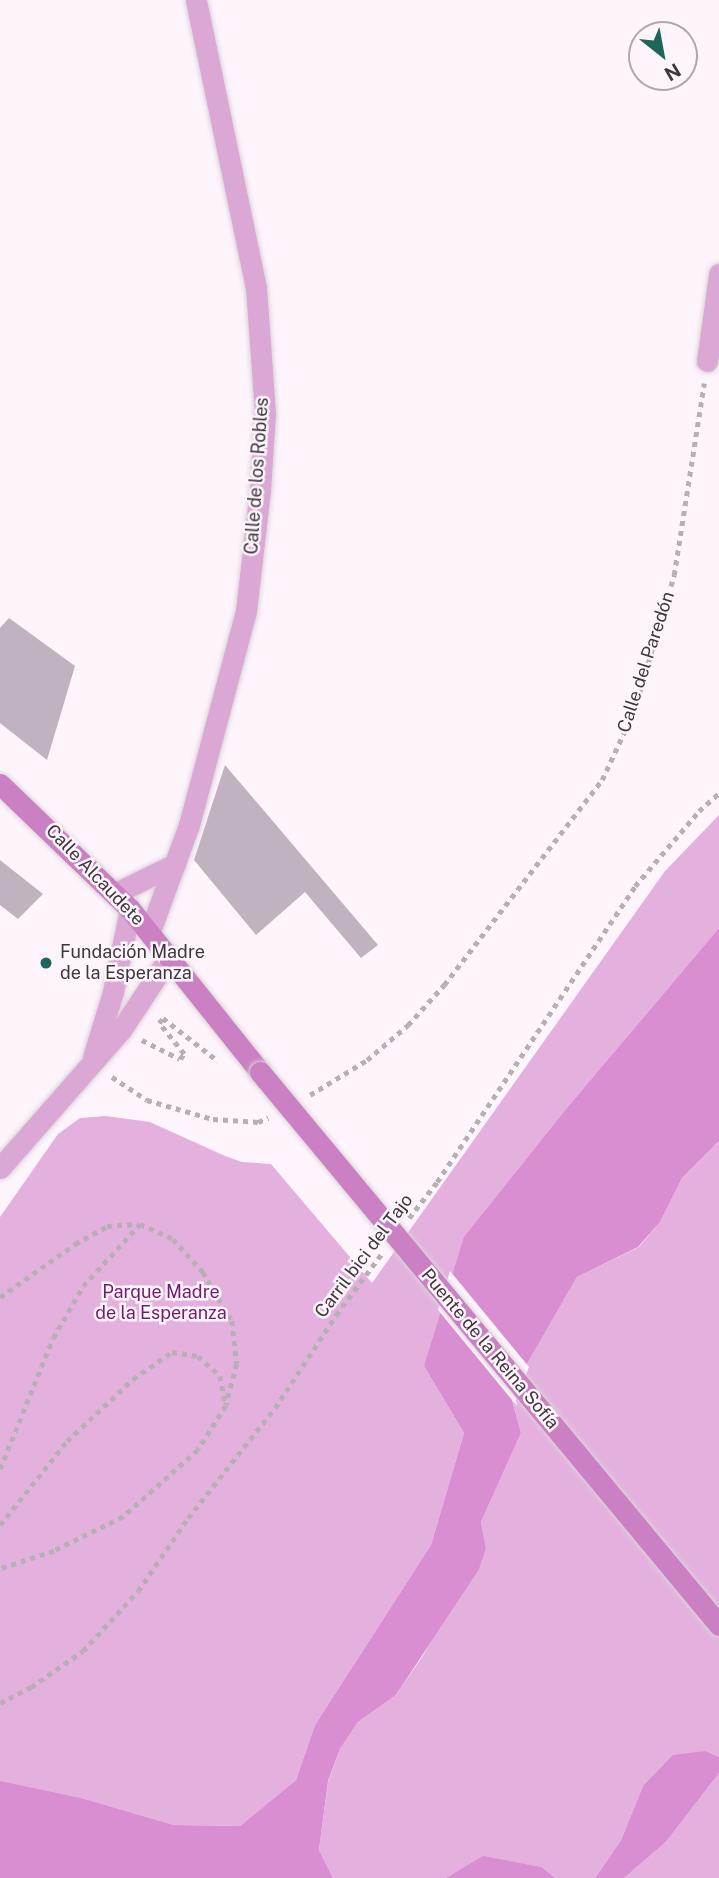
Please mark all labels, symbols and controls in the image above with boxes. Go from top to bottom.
north arrow [628,21,698,91]
text: N [661,59,685,86]
street label: Calle de los Robles [241,396,273,556]
street label: Calle del Paredón [613,589,679,735]
street label: Calle Alcaudete [41,820,149,930]
place label: Fundación Madre de la Esperanza [60,942,205,984]
marker: Fundación Madre de la Esperanza [38,955,54,971]
street label: Carril bici del Tajo [310,1190,418,1322]
street label: Puente de la Reina Sofía [416,1264,564,1434]
park label: Parque Madre de la Esperanza [95,1282,227,1324]

